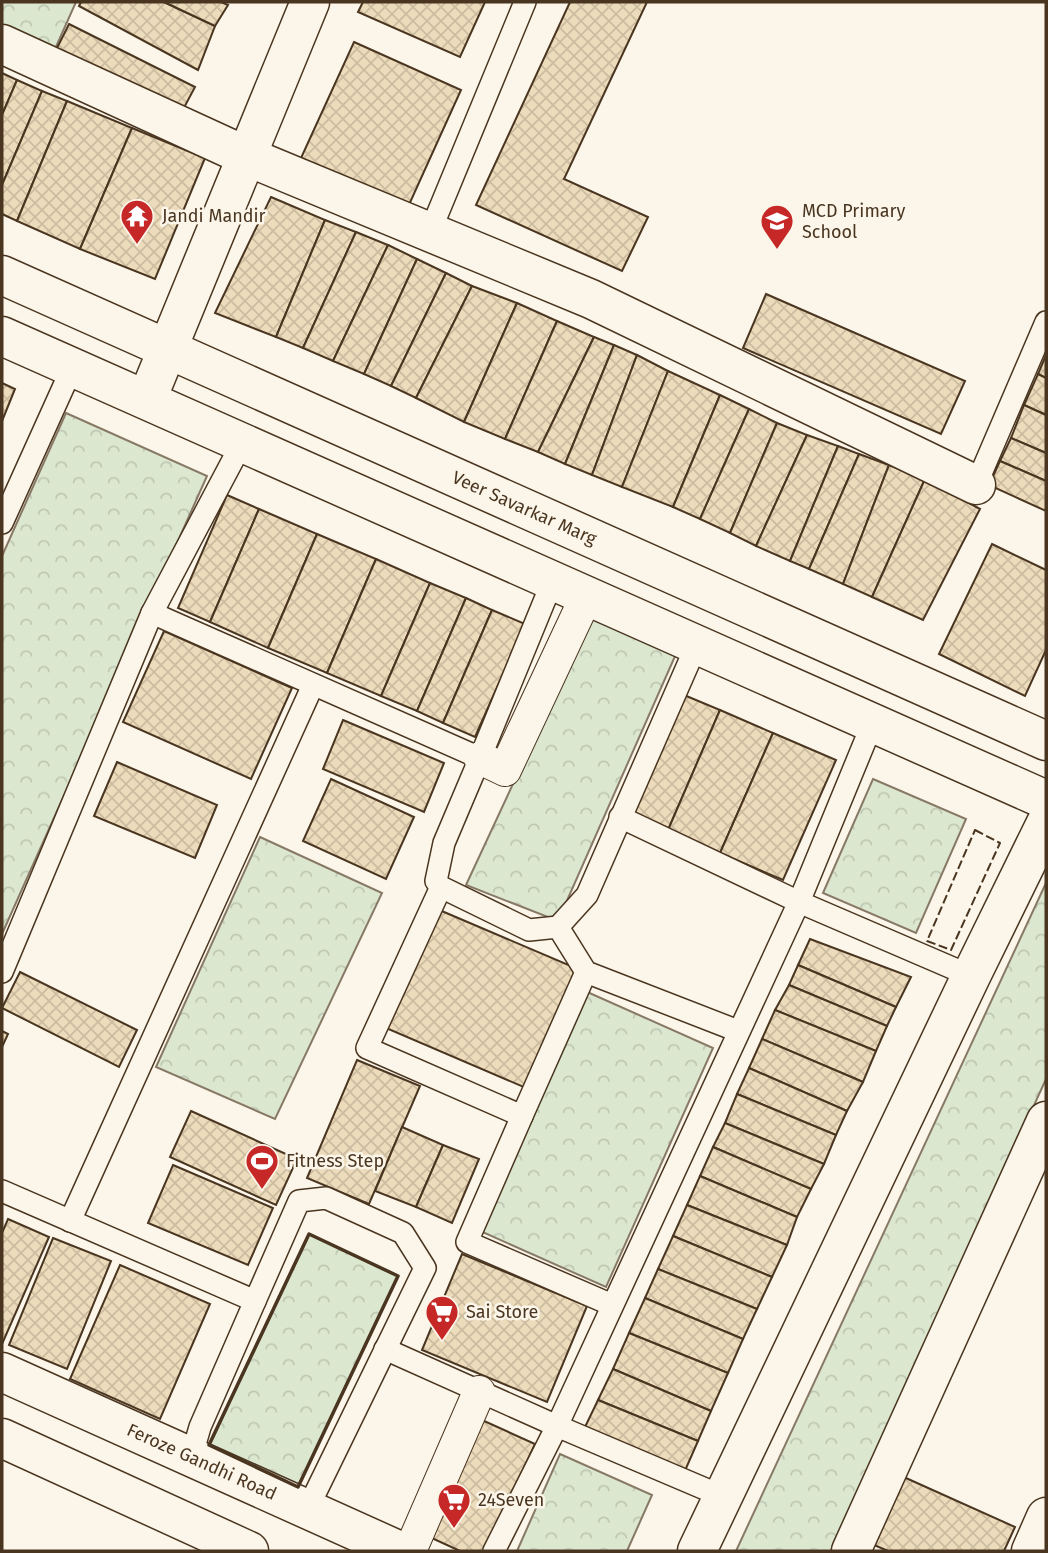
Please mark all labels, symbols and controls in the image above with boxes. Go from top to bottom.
temple icon: Jandi Mandir [118,197,156,246]
place label: MCD Primary School [802,200,906,243]
school or university icon: MCD Primary School [758,202,796,251]
place label: Jandi Mandir [162,205,266,227]
street label: Veer Savarkar Marg [449,466,601,550]
sports icon: Fitness Step [243,1142,281,1191]
place label: Fitness Step [286,1150,384,1172]
supermarket icon: Sai Store [423,1293,461,1342]
place label: Sai Store [466,1301,538,1323]
street label: Feroze Gandhi Road [124,1419,280,1505]
supermarket icon: 24Seven [435,1481,473,1530]
place label: 24Seven [478,1489,544,1511]

